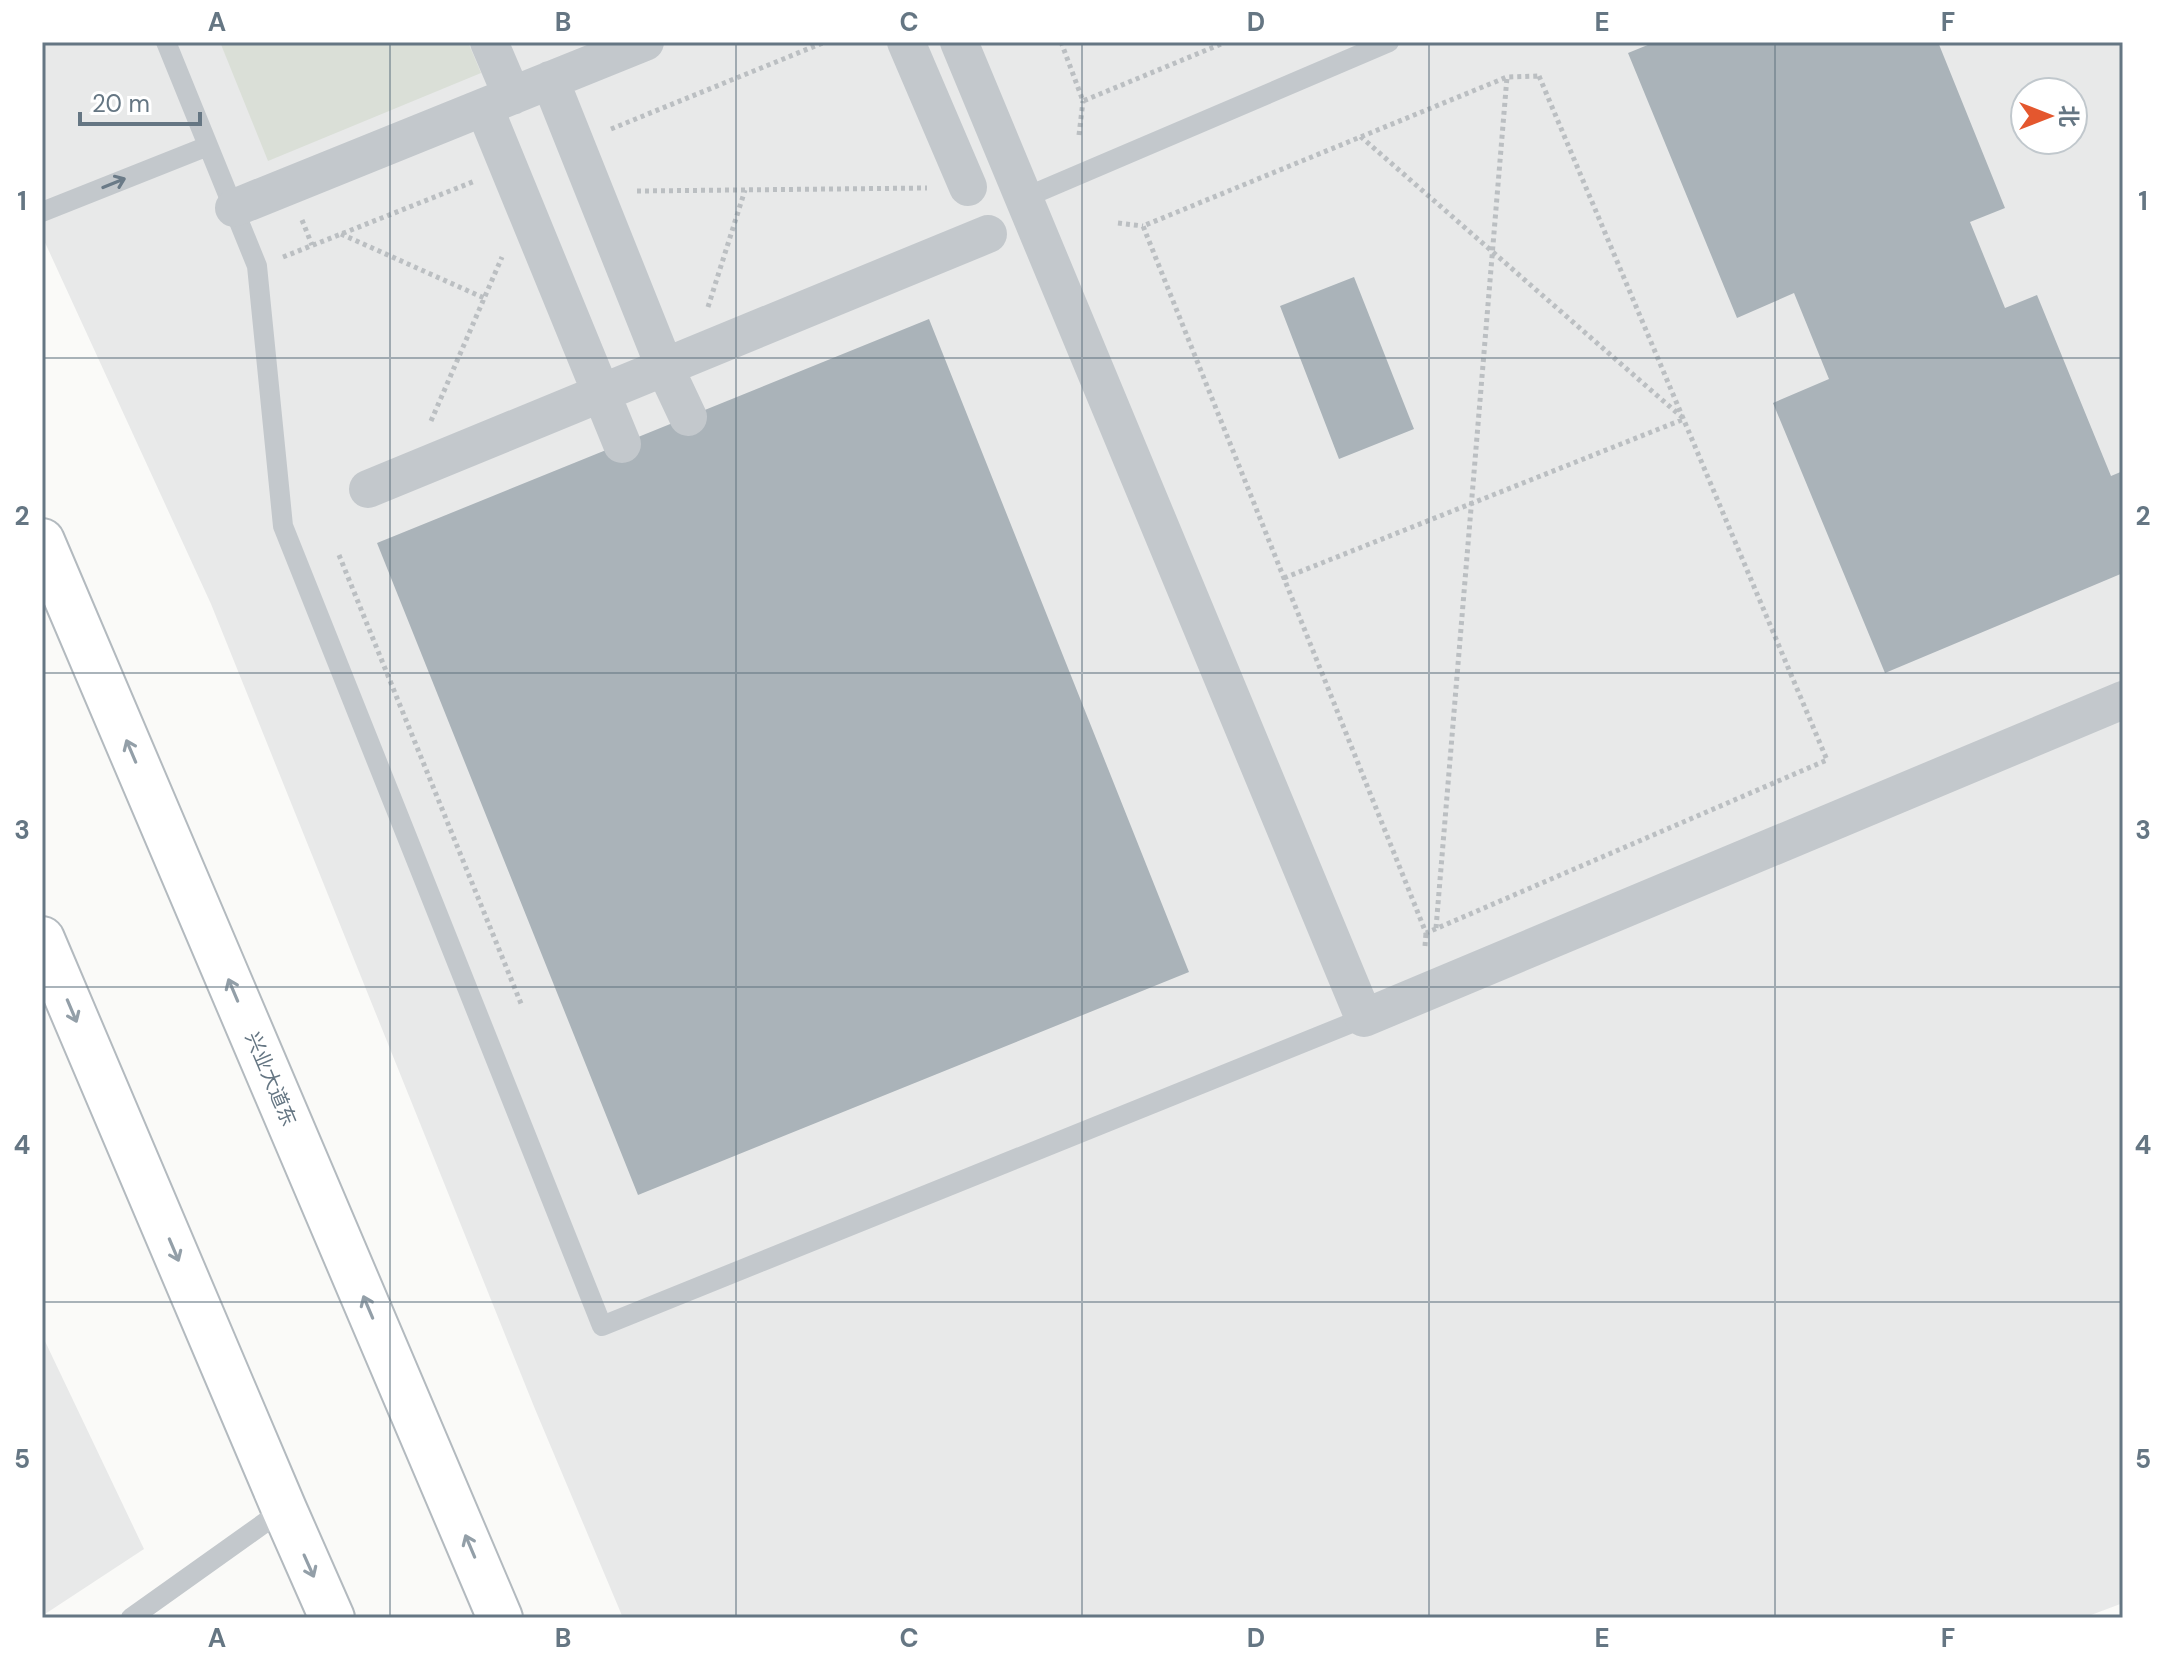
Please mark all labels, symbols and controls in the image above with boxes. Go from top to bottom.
text: A [208,5,226,39]
text: B [555,5,571,39]
text: C [899,5,919,39]
text: D [1247,5,1265,39]
text: E [1594,5,1610,39]
text: F [1941,5,1955,39]
scale bar [80,76,200,126]
north arrow [2009,76,2089,156]
text: 20 m [92,88,150,119]
text: 北 [2054,105,2083,127]
one-way arrow [101,175,126,190]
text: 1 [17,184,27,218]
text: 1 [2138,184,2148,218]
text: 2 [14,499,30,533]
text: 2 [2135,499,2151,533]
one-way arrow [123,739,138,764]
text: 3 [14,813,30,847]
text: 3 [2135,813,2151,847]
one-way arrow [225,979,240,1003]
one-way arrow [66,998,81,1023]
street label: 兴业大道东 [239,1028,303,1130]
text: 4 [14,1128,30,1162]
text: 4 [2135,1128,2151,1162]
one-way arrow [167,1237,182,1262]
one-way arrow [359,1295,374,1320]
text: 5 [14,1442,30,1476]
text: 5 [2135,1442,2151,1476]
one-way arrow [461,1534,476,1559]
one-way arrow [303,1554,318,1578]
text: A [208,1621,226,1655]
text: B [555,1621,571,1655]
text: C [899,1621,919,1655]
text: D [1247,1621,1265,1655]
text: E [1594,1621,1610,1655]
text: F [1941,1621,1955,1655]

